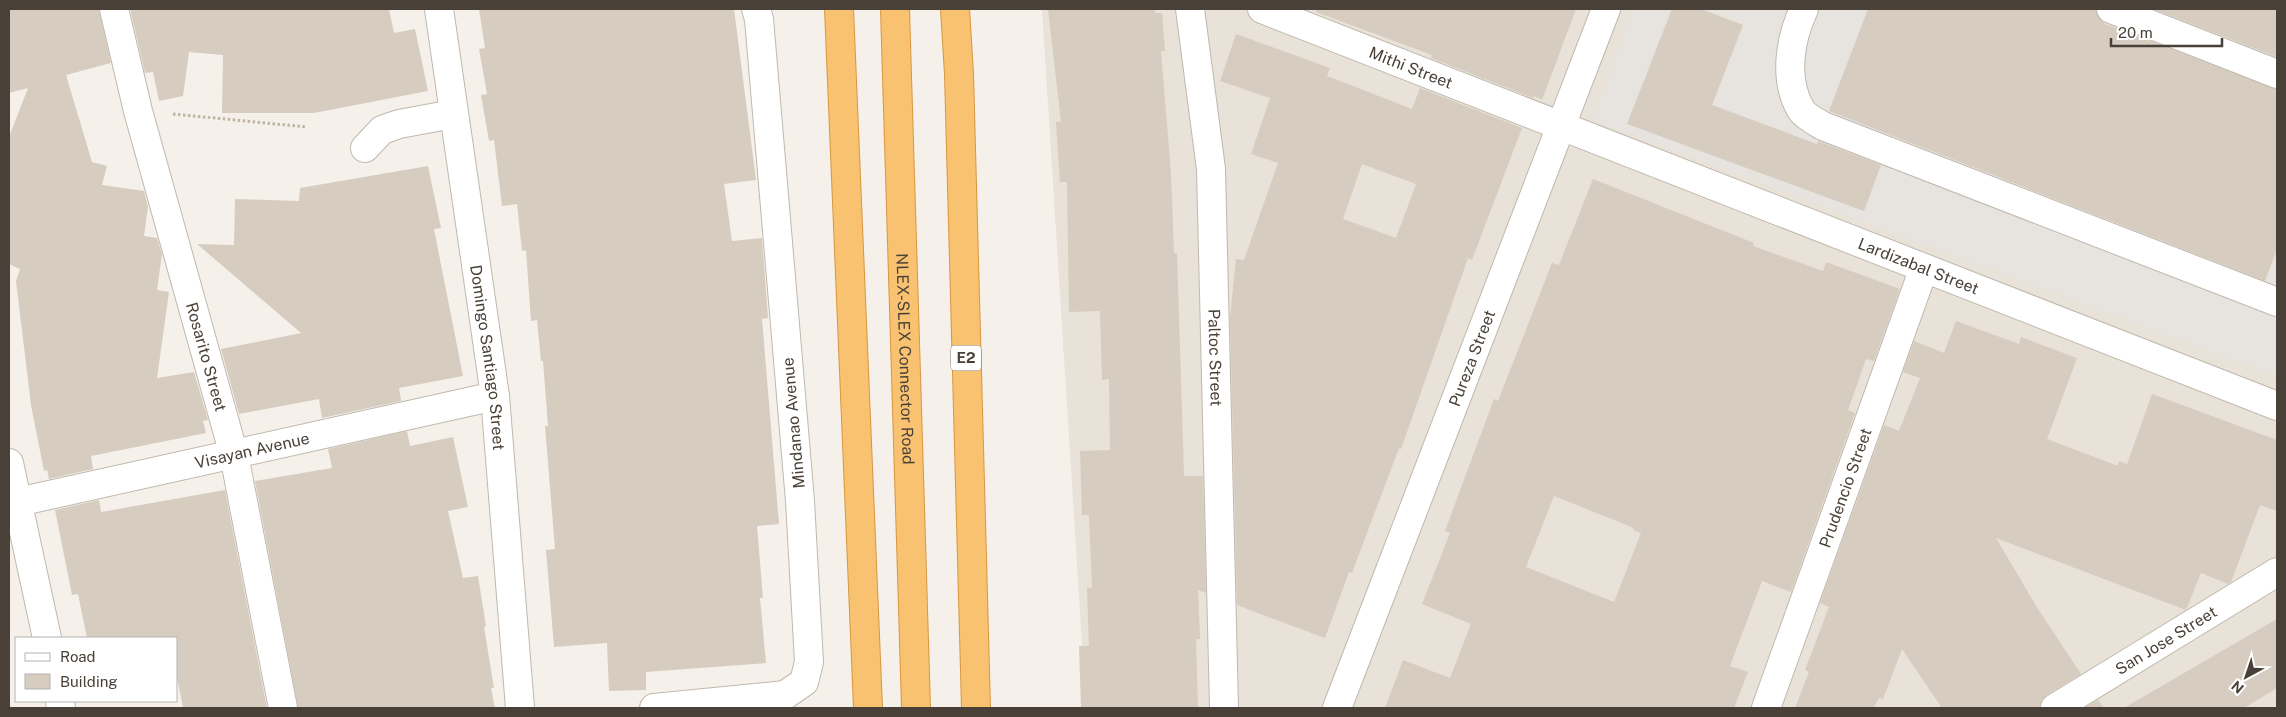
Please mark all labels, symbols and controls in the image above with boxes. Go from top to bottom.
scale bar [2111,15,2222,47]
text: 20 m [2118,24,2153,41]
street label: Mithi Street [1366,43,1455,93]
street label: Lardizabal Street [1855,234,1981,298]
street label: NLEX-SLEX Connector Road [892,253,918,465]
street label: Domingo Santiago Street [466,264,508,451]
street label: Rosarito Street [182,300,230,414]
street label: Pureza Street [1445,307,1499,409]
street label: Paltoc Street [1204,309,1226,407]
road number: E2 [951,346,981,370]
street label: Mindanao Avenue [778,357,809,489]
street label: Prudencio Street [1815,426,1876,550]
street label: Visayan Avenue [193,429,311,472]
street label: San Jose Street [2112,602,2220,679]
legend [15,637,178,702]
text: Road [60,648,96,665]
north arrow [2221,652,2271,702]
text: Building [60,673,118,690]
text: N [2228,677,2247,697]

